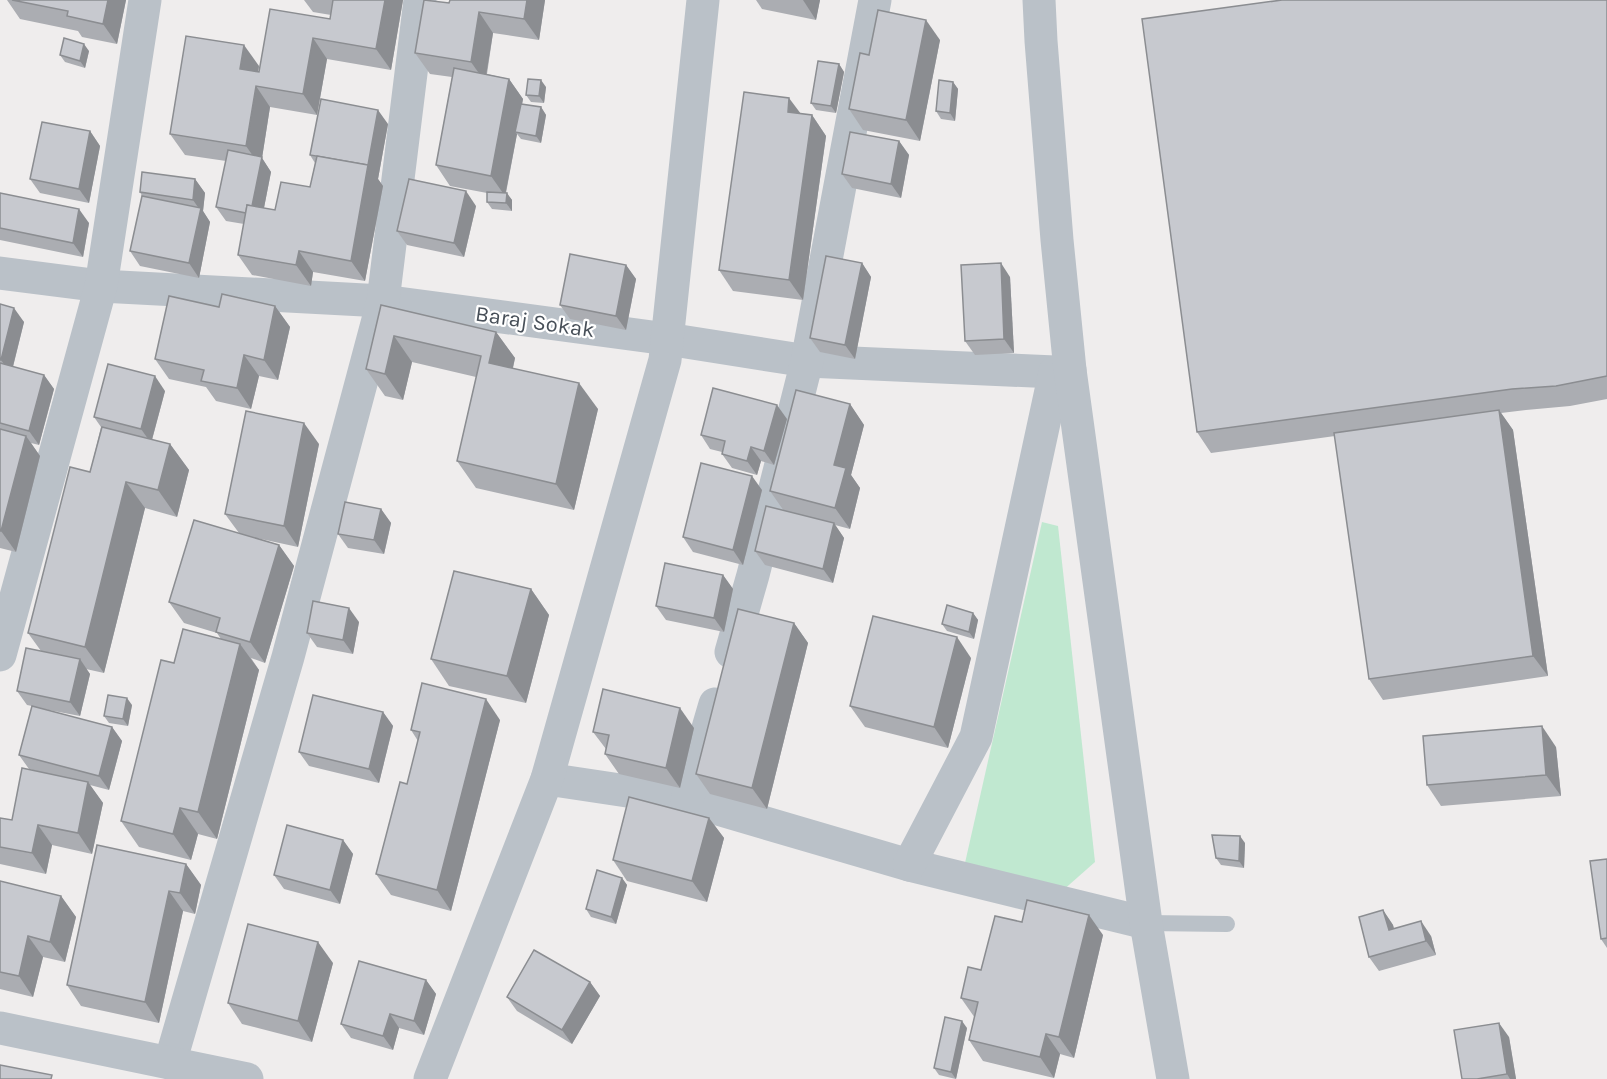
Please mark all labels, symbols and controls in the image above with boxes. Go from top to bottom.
street label: Baraj Sokak [474,301,596,343]

